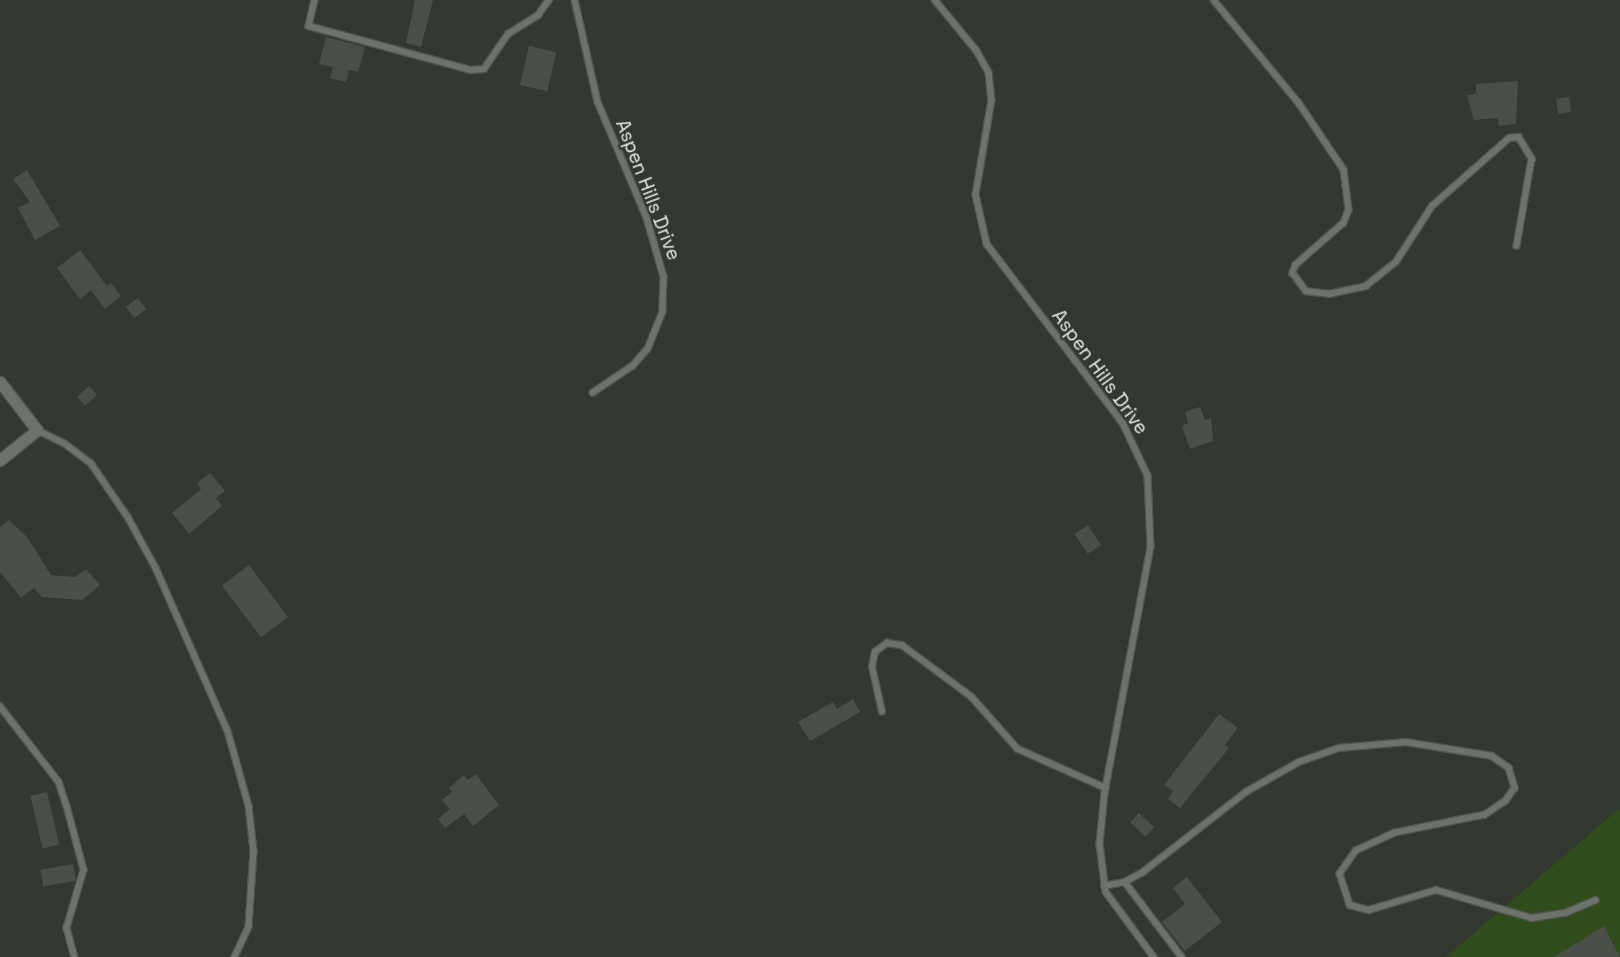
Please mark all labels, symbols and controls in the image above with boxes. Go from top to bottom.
street label: Aspen Hills Drive [611,116,685,264]
street label: Aspen Hills Drive [1047,305,1153,439]

